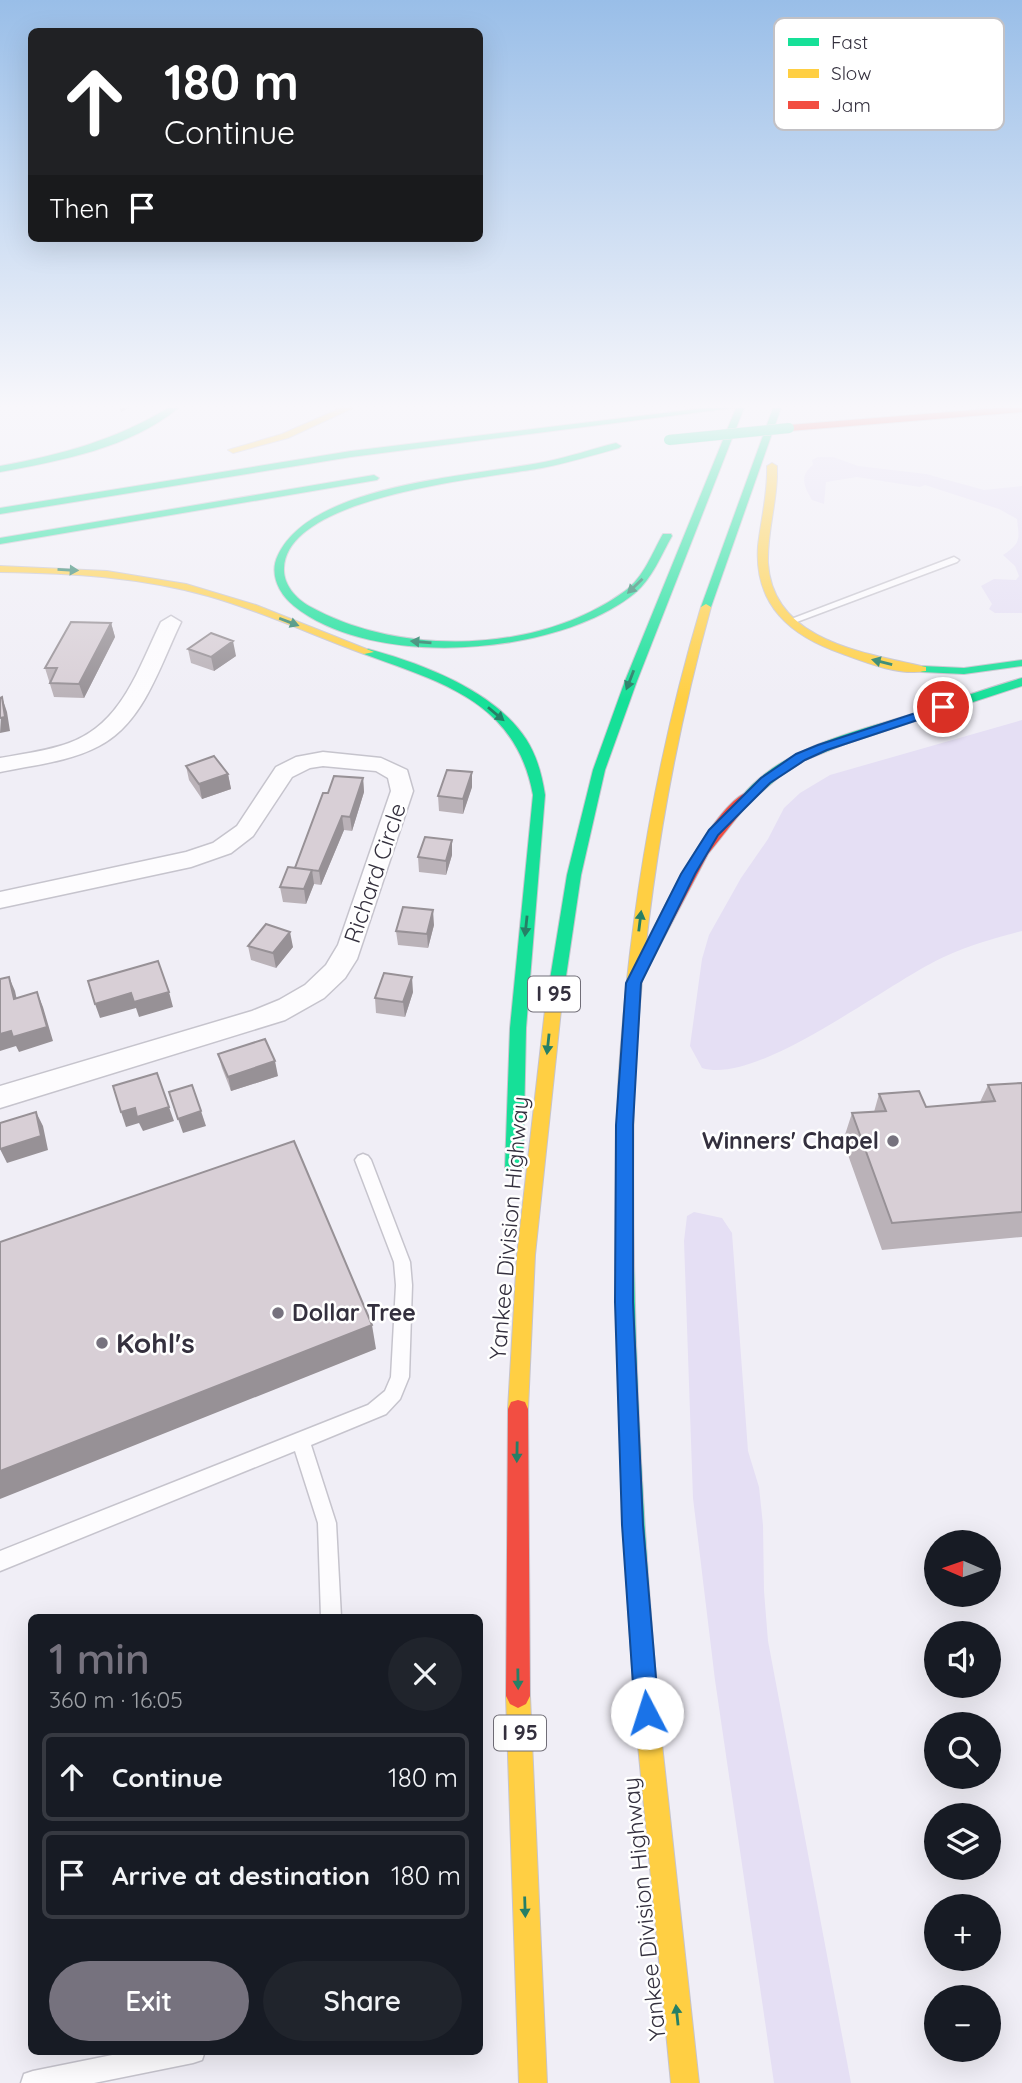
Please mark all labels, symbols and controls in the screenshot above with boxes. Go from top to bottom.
legend [774,18,1004,130]
text: Fast [831,30,868,54]
text: 180 m [164,51,299,112]
icon: ahead [49,56,140,147]
text: Slow [831,61,872,85]
text: Jam [831,93,871,117]
text: Continue [164,112,295,152]
icon: arrive [123,189,161,227]
text: Then [49,192,109,225]
one-way arrow [57,565,79,576]
one-way arrow [627,577,644,594]
one-way arrow [278,617,299,628]
one-way arrow [410,636,432,647]
one-way arrow [871,656,893,667]
one-way arrow [625,670,636,691]
pin [913,677,973,737]
icon: arrive [924,688,962,726]
one-way arrow [486,706,504,721]
street label: Richard Circle [337,799,412,947]
one-way arrow [634,910,645,932]
one-way arrow [520,916,531,938]
road number: I 95 [528,976,580,1012]
one-way arrow [543,1033,554,1055]
street label: Yankee Division Highway [483,1095,534,1361]
place label: Winners' Chapel [702,1126,879,1155]
marker: Winners' Chapel [885,1133,901,1149]
place label: Dollar Tree [292,1298,416,1327]
marker: Dollar Tree [270,1305,286,1321]
place label: Kohl's [116,1325,195,1360]
marker: Kohl's [94,1335,110,1351]
one-way arrow [511,1441,523,1463]
north arrow [924,1530,1001,1606]
map controls [924,1530,1001,2062]
button: sound [924,1621,1001,1698]
text: 1 min [49,1632,150,1685]
button: close [388,1637,462,1711]
one-way arrow [512,1669,524,1691]
position arrow [610,1676,684,1750]
text: 360 m · 16:05 [49,1685,183,1714]
button: search [924,1712,1001,1789]
road number: I 95 [494,1716,546,1750]
icon: ahead [53,1758,91,1796]
text: Continue [112,1761,223,1794]
text: 180 m [388,1761,458,1794]
street label: Yankee Division Highway [615,1776,672,2042]
button: layers [924,1803,1001,1880]
icon: arrive [53,1856,91,1894]
text: Arrive at destination [112,1859,370,1892]
text: 180 m [391,1859,461,1892]
button: + [924,1894,1001,1971]
one-way arrow [520,1896,531,1918]
button: Exit [49,1961,249,2041]
button: Share [263,1961,462,2041]
button: − [924,1985,1001,2062]
one-way arrow [672,2004,683,2026]

